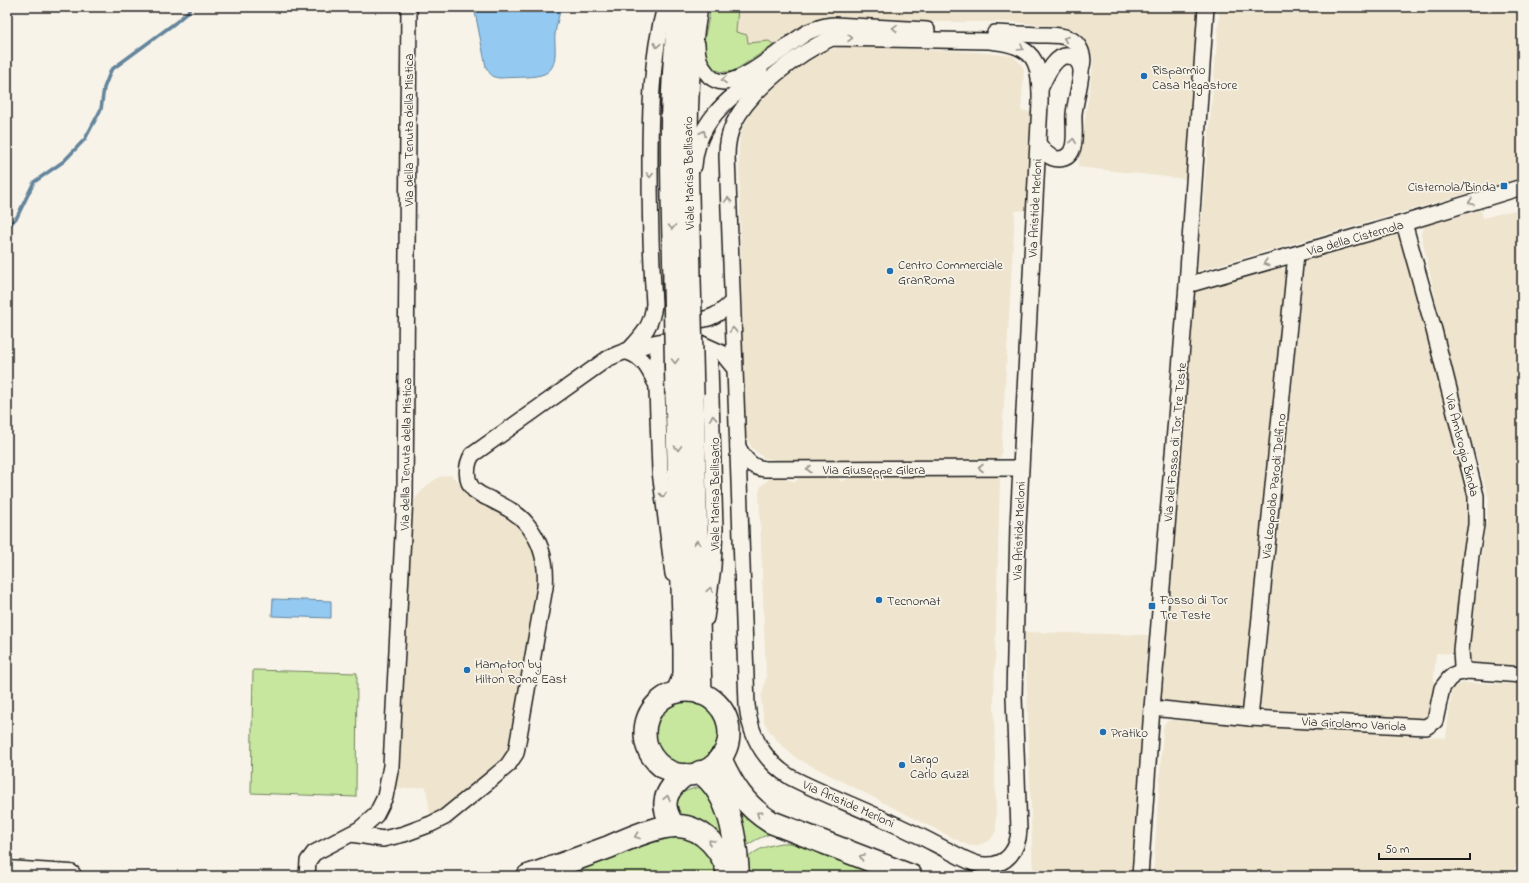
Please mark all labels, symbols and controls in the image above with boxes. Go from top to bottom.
one-way arrow [892,24,898,32]
one-way arrow [847,34,853,42]
one-way arrow [1063,35,1070,43]
one-way arrow [653,42,662,48]
one-way arrow [1017,44,1024,51]
street label: Via della Tenuta della Mistica [400,54,419,207]
place label: Risparmio Casa Megastore [1152,61,1237,96]
marker: Risparmio Casa Megastore [1139,71,1149,81]
one-way arrow [721,76,727,84]
street label: Viale Marisa Bellisario [679,116,700,231]
one-way arrow [698,130,706,137]
one-way arrow [1068,138,1077,144]
street label: Via Aristide Merloni [1023,158,1048,259]
one-way arrow [646,172,654,178]
place label: Cisternola/Binda [1408,178,1496,197]
marker: Cisternola/Binda [1499,181,1509,191]
one-way arrow [724,197,732,203]
one-way arrow [1468,197,1475,206]
street label: Via della Cisternola [1304,216,1406,262]
one-way arrow [668,224,677,230]
place label: Centro Commerciale GranRoma [898,256,1003,290]
one-way arrow [1263,258,1270,267]
marker: Centro Commerciale GranRoma [885,266,895,276]
one-way arrow [729,327,738,333]
one-way arrow [671,358,679,364]
street label: Via del Fosso di Tor Tre Teste [1159,362,1192,524]
street label: Via della Tenuta della Mistica [396,377,417,532]
street label: Via Ambrogio Binda [1438,391,1483,499]
street label: Via Leopoldo Parodi Delfino [1257,412,1292,561]
one-way arrow [709,415,717,421]
street label: Viale Marisa Bellisario [706,437,725,552]
one-way arrow [673,445,682,451]
street label: Via Giuseppe Gilera [822,461,925,480]
one-way arrow [978,464,984,472]
one-way arrow [806,465,812,473]
street label: Via Aristide Merloni [1008,481,1031,582]
one-way arrow [658,492,667,498]
one-way arrow [693,540,701,546]
one-way arrow [705,587,714,593]
place label: Fosso di Tor Tre Teste [1159,591,1229,625]
place label: Tecnomat [887,592,941,611]
marker: Tecnomat [874,595,884,605]
marker: Fosso di Tor Tre Teste [1147,601,1157,611]
place label: Hampton by Hilton Rome East [475,655,567,689]
marker: Hampton by Hilton Rome East [462,665,472,675]
street label: Via Girolamo Variola [1300,712,1407,737]
place label: Pratiko [1111,724,1148,743]
marker: Pratiko [1098,727,1108,737]
place label: Largo Carlo Guzzi [910,750,969,784]
marker: Largo Carlo Guzzi [897,760,907,770]
street label: Via Aristide Merloni [798,775,897,833]
one-way arrow [662,794,671,801]
one-way arrow [757,812,764,819]
one-way arrow [633,831,640,839]
scale bar [1379,835,1470,861]
one-way arrow [708,839,716,847]
text: 50 m [1385,841,1409,859]
one-way arrow [858,854,865,862]

